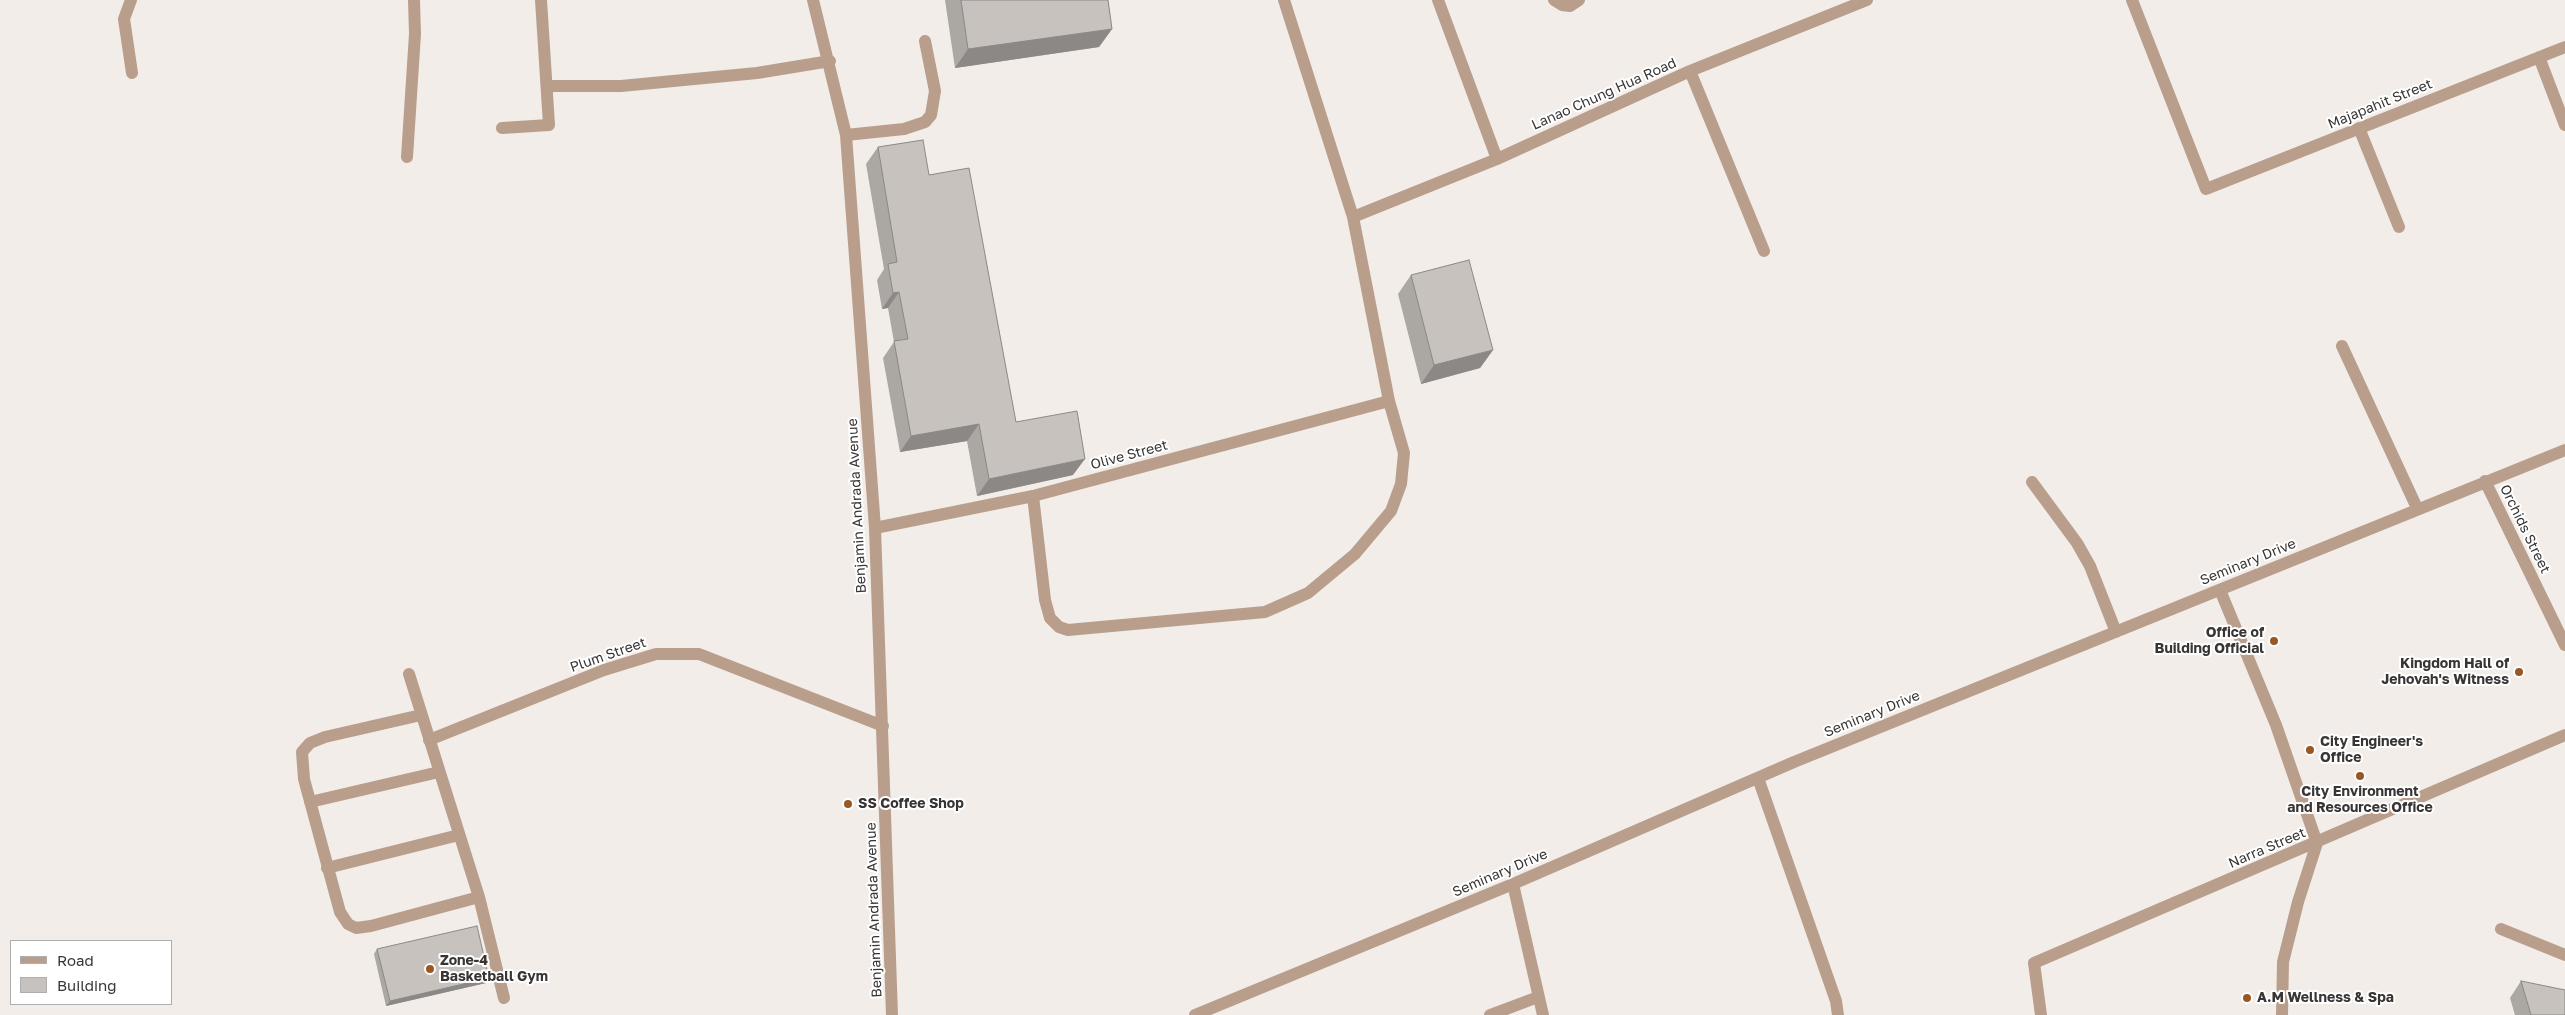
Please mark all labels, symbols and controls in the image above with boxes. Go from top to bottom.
street label: Lanao Chung Hua Road [1529,54,1679,134]
street label: Majapahit Street [2325,75,2435,133]
street label: Benjamin Andrada Avenue [844,418,870,594]
street label: Olive Street [1089,437,1169,473]
street label: Orchids Street [2496,482,2554,576]
street label: Seminary Drive [2198,535,2298,589]
place label: Office of Building Official [2155,625,2264,658]
street label: Plum Street [568,634,648,676]
marker: Office of Building Official [2268,635,2280,647]
place label: Kingdom Hall of Jehovah's Witness [2381,656,2509,689]
marker: Kingdom Hall of Jehovah's Witness [2513,666,2525,678]
street label: Seminary Drive [1822,687,1922,741]
place label: City Engineer's Office [2320,734,2423,766]
marker: City Engineer's Office [2304,744,2316,756]
marker: City Environment and Resources Office [2354,770,2366,782]
place label: City Environment and Resources Office [2287,784,2433,816]
place label: SS Coffee Shop [858,796,964,812]
marker: SS Coffee Shop [842,798,854,810]
street label: Benjamin Andrada Avenue [863,822,885,998]
street label: Narra Street [2226,824,2308,872]
street label: Seminary Drive [1450,845,1550,901]
legend [10,940,172,1005]
text: Road [57,951,94,969]
place label: Zone-4 Basketball Gym [440,953,548,986]
marker: Zone-4 Basketball Gym [424,963,436,975]
text: Building [57,976,117,994]
place label: A.M Wellness & Spa [2257,990,2394,1006]
marker: A.M Wellness & Spa [2241,992,2253,1004]

